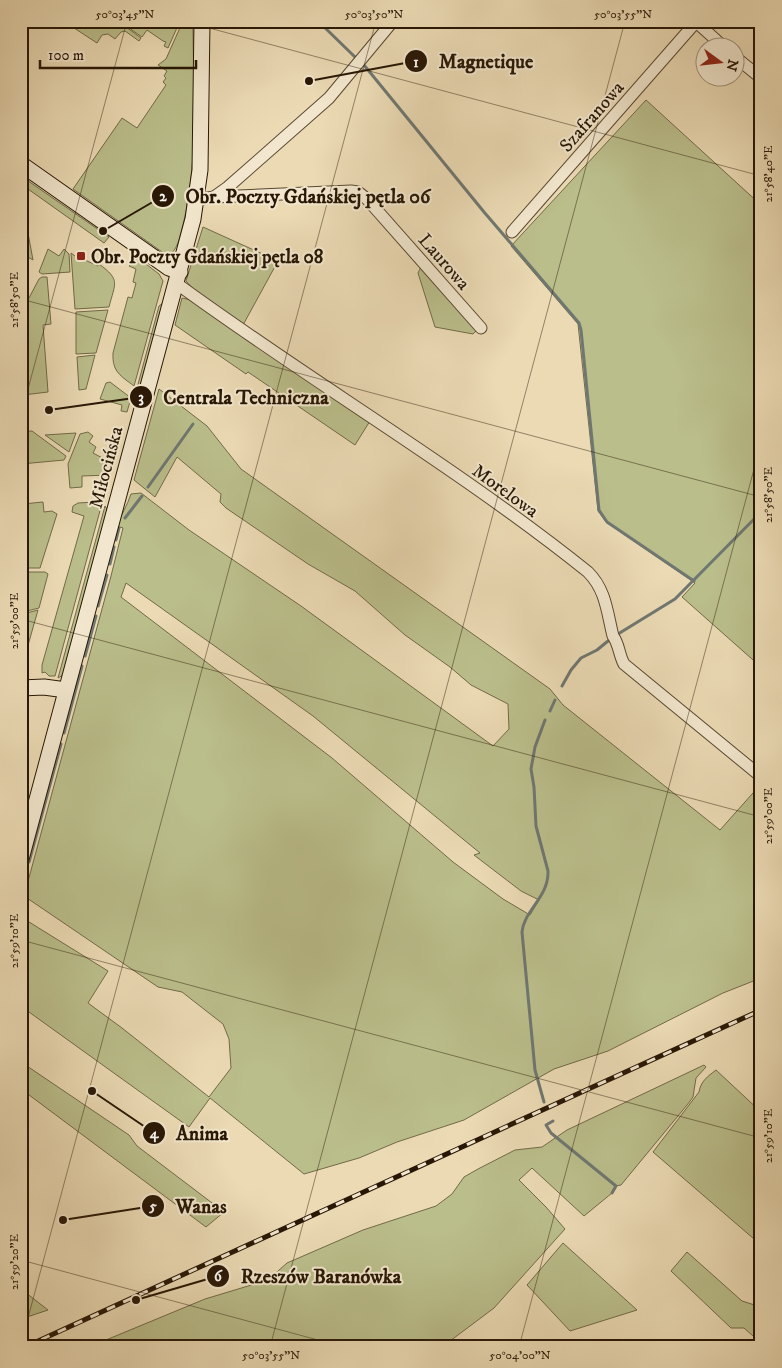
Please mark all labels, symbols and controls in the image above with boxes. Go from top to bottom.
text: 50°03'45"N [96,7,155,22]
text: 50°03'50"N [345,7,403,22]
text: 50°03'55"N [594,7,652,22]
scale bar [40,38,196,70]
north arrow [694,38,744,88]
callout: Magnetique [403,44,543,79]
text: 100 m [48,46,84,65]
text: Magnetique [439,50,534,75]
text: 1 [413,53,419,72]
text: N [721,57,742,73]
street label: Szafranowa [555,77,629,157]
text: 21°58'40"E [761,145,776,202]
callout: Obr. Poczty Gdańskiej pętla 06 [151,178,440,213]
text: Obr. Poczty Gdańskiej pętla 06 [186,185,432,210]
text: 2 [159,187,167,206]
street label: Laurowa [413,229,475,295]
place label: Obr. Poczty Gdańskiej pętla 08 [91,246,324,270]
marker: Obr. Poczty Gdańskiej pętla 08 [75,250,87,262]
text: 21°58'50"E [7,271,22,328]
callout: Centrala Techniczna [128,379,339,414]
text: Centrala Techniczna [163,386,329,411]
text: 3 [138,388,144,407]
street label: Miłocińska [84,424,128,511]
street label: Morelowa [468,459,543,523]
text: 21°58'50"E [761,466,776,523]
text: 21°59'00"E [7,592,22,649]
text: 21°59'00"E [761,787,776,844]
text: 21°59'10"E [7,913,22,968]
text: 21°59'10"E [761,1108,776,1163]
callout: Anima [141,1115,238,1150]
text: Anima [175,1122,228,1147]
text: 4 [149,1124,160,1143]
callout: Wanas [140,1188,236,1223]
text: Wanas [174,1195,227,1220]
text: 5 [148,1197,157,1216]
text: 21°59'20"E [7,1234,22,1290]
callout: Rzeszów Baranówka [206,1258,411,1293]
text: Rzeszów Baranówka [241,1265,402,1290]
text: 6 [214,1267,223,1286]
text: 50°03'55"N [242,1348,300,1363]
text: 50°04'00"N [489,1348,551,1363]

